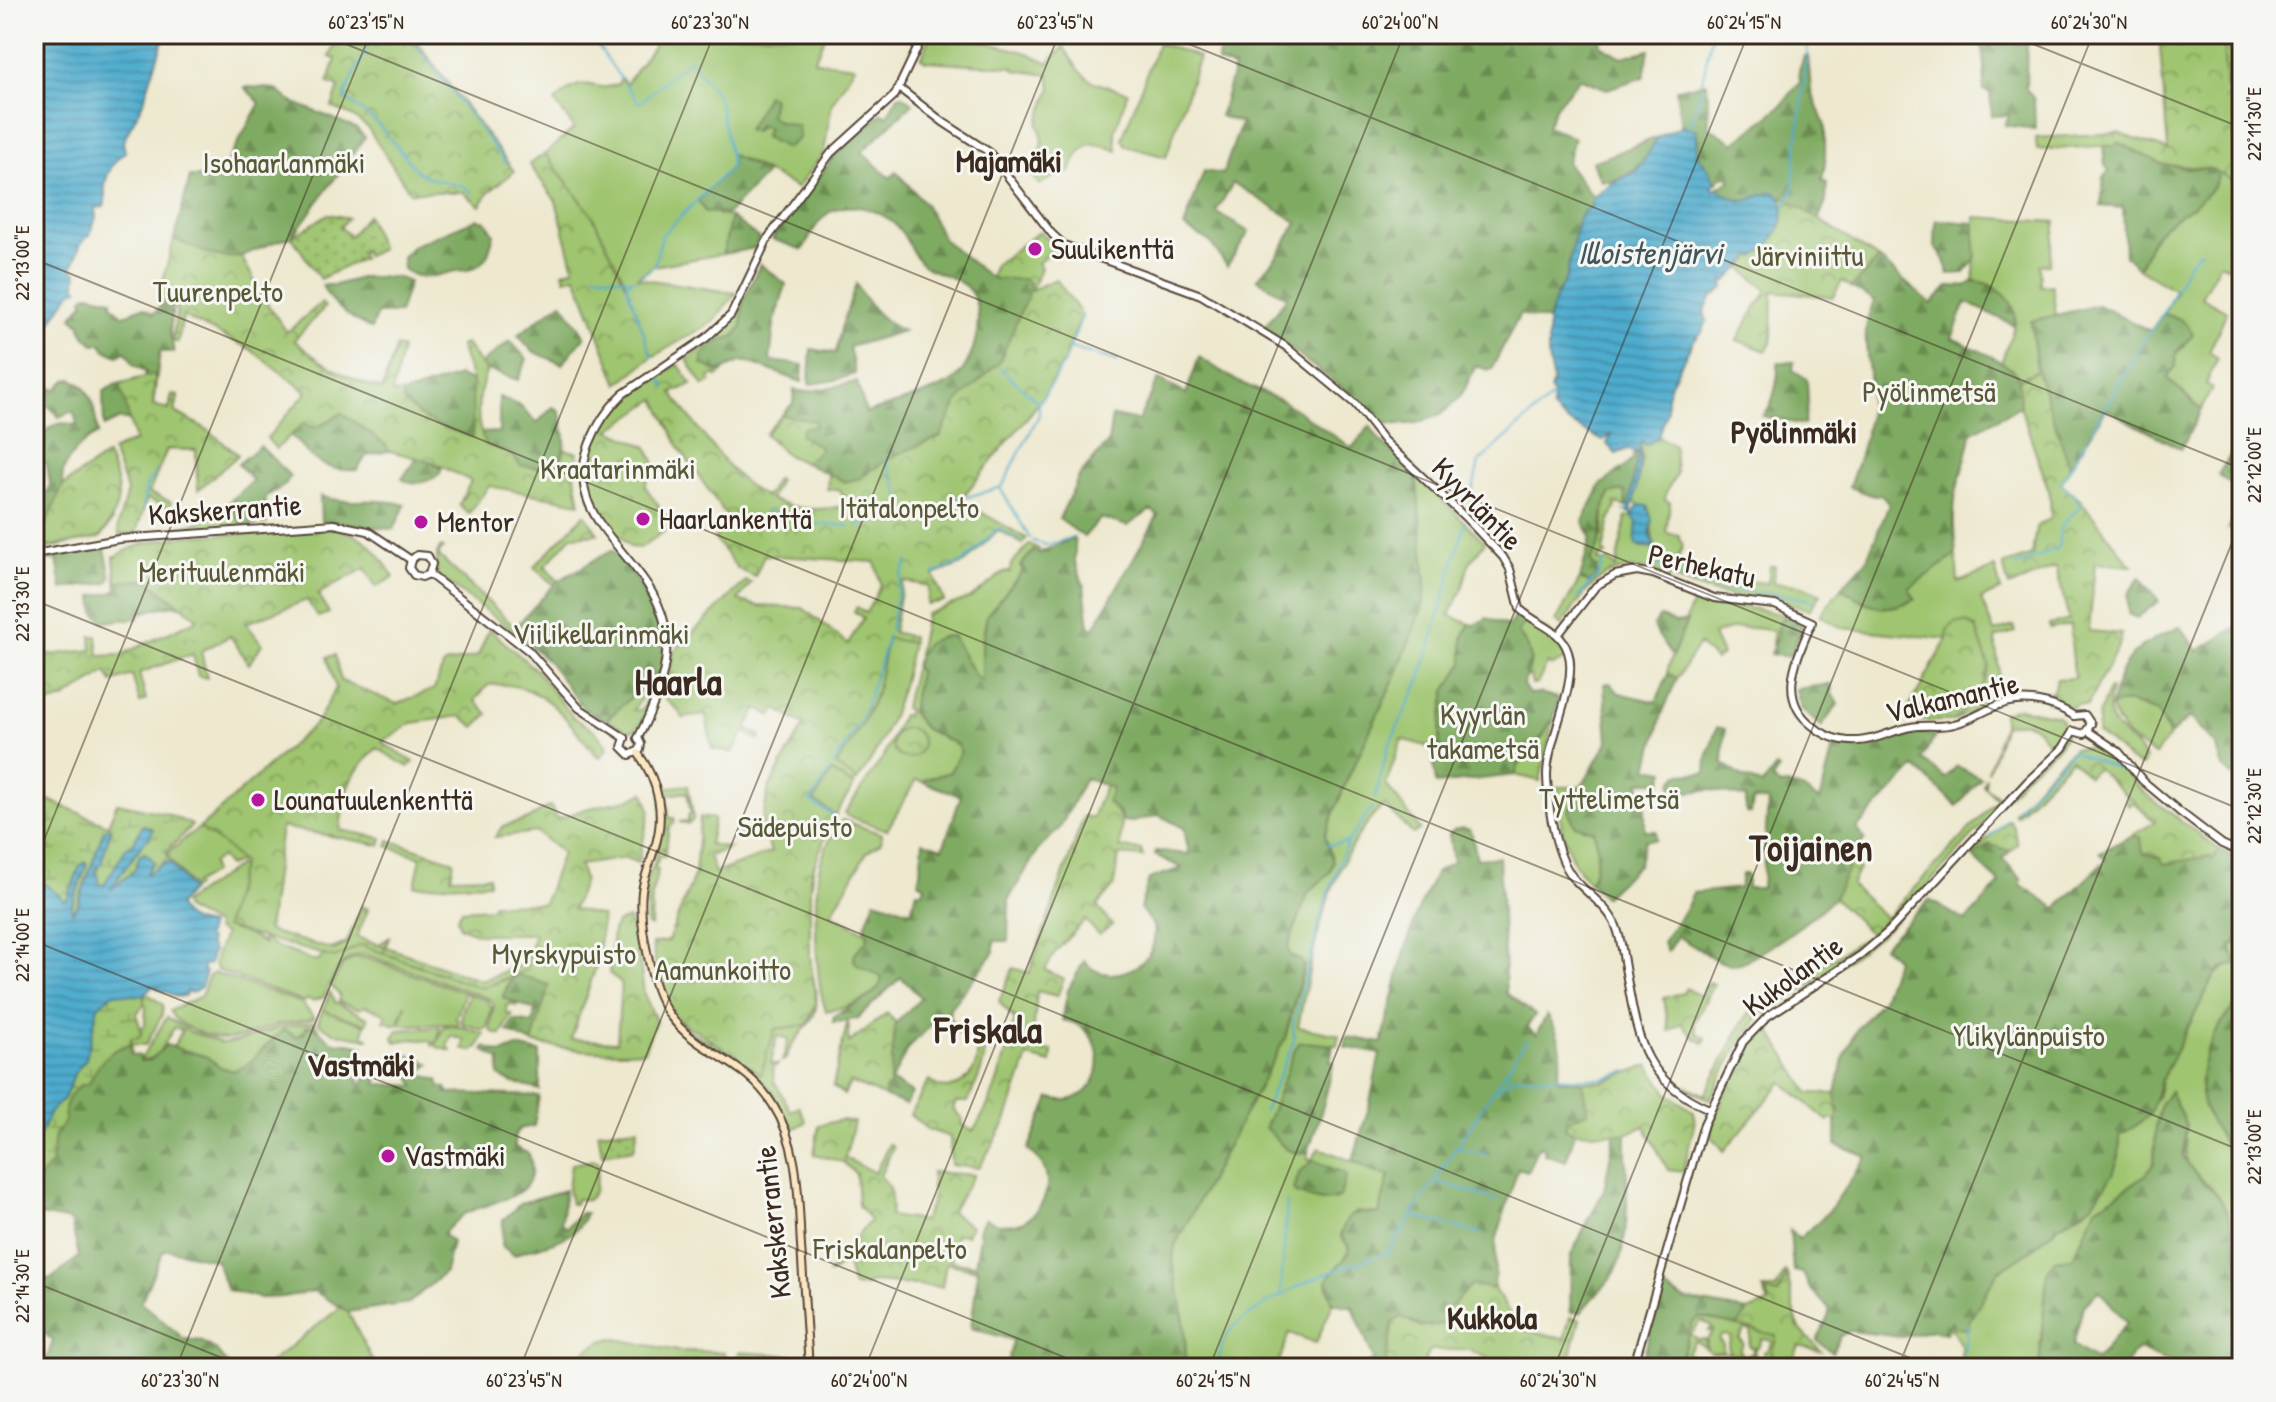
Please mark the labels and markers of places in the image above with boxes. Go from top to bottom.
place label: Suulikenttä [1051,228,1174,268]
marker: Suulikenttä [1026,240,1044,258]
place label: Haarlankenttä [659,498,812,538]
place label: Mentor [437,501,515,541]
marker: Haarlankenttä [634,510,652,528]
marker: Mentor [412,513,430,531]
place label: Lounatuulenkenttä [274,779,473,819]
marker: Lounatuulenkenttä [249,791,267,809]
place label: Vastmäki [404,1135,506,1175]
marker: Vastmäki [379,1147,397,1165]

